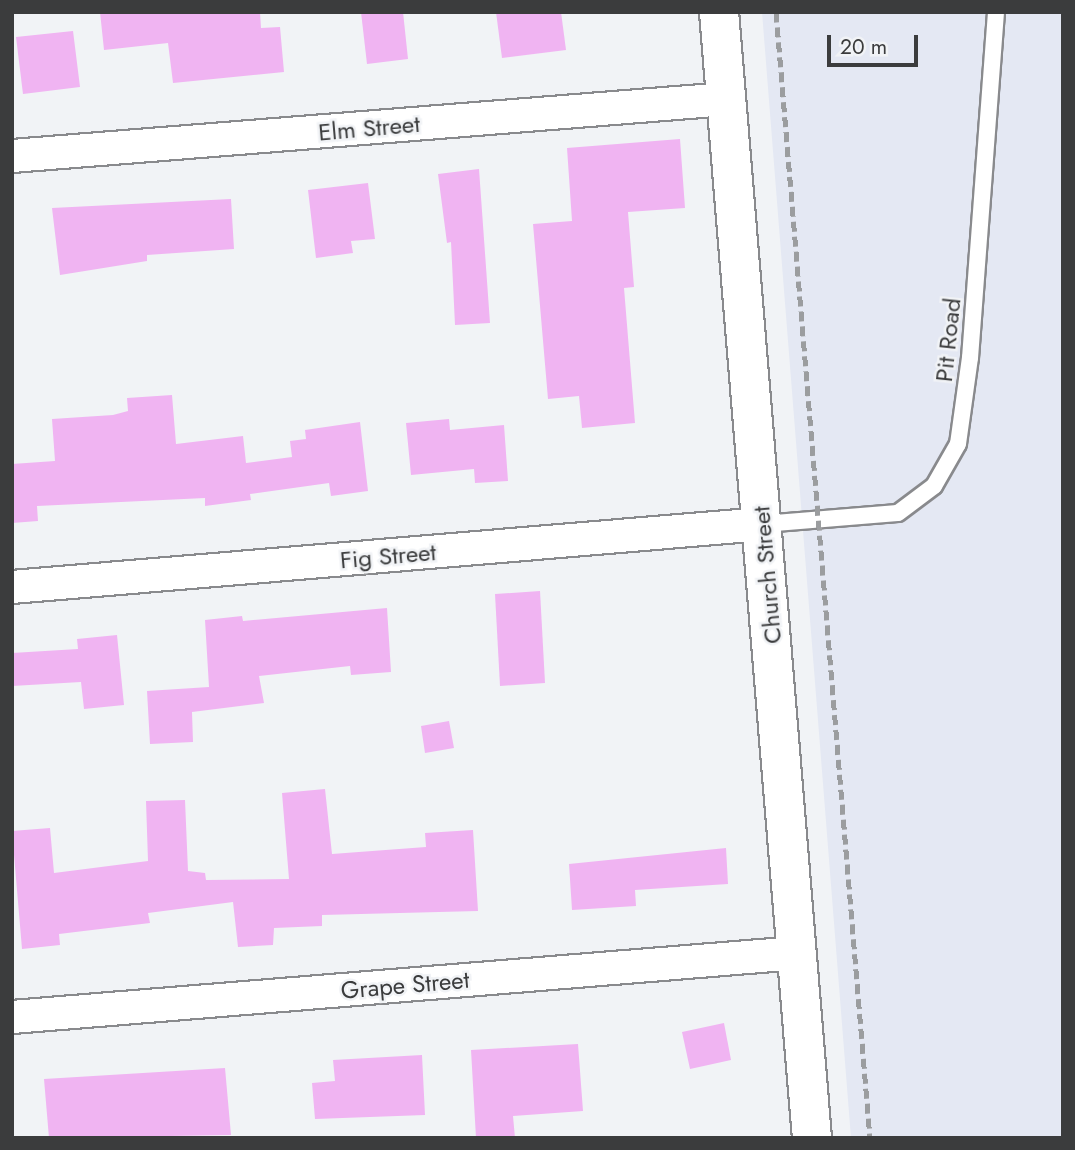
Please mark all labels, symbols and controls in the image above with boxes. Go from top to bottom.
scale bar [830,21,921,65]
text: 20 m [840,32,887,62]
street label: Elm Street [317,109,421,147]
street label: Pit Road [929,297,967,383]
street label: Church Street [747,505,787,645]
street label: Fig Street [339,537,437,575]
street label: Grape Street [340,965,470,1005]

